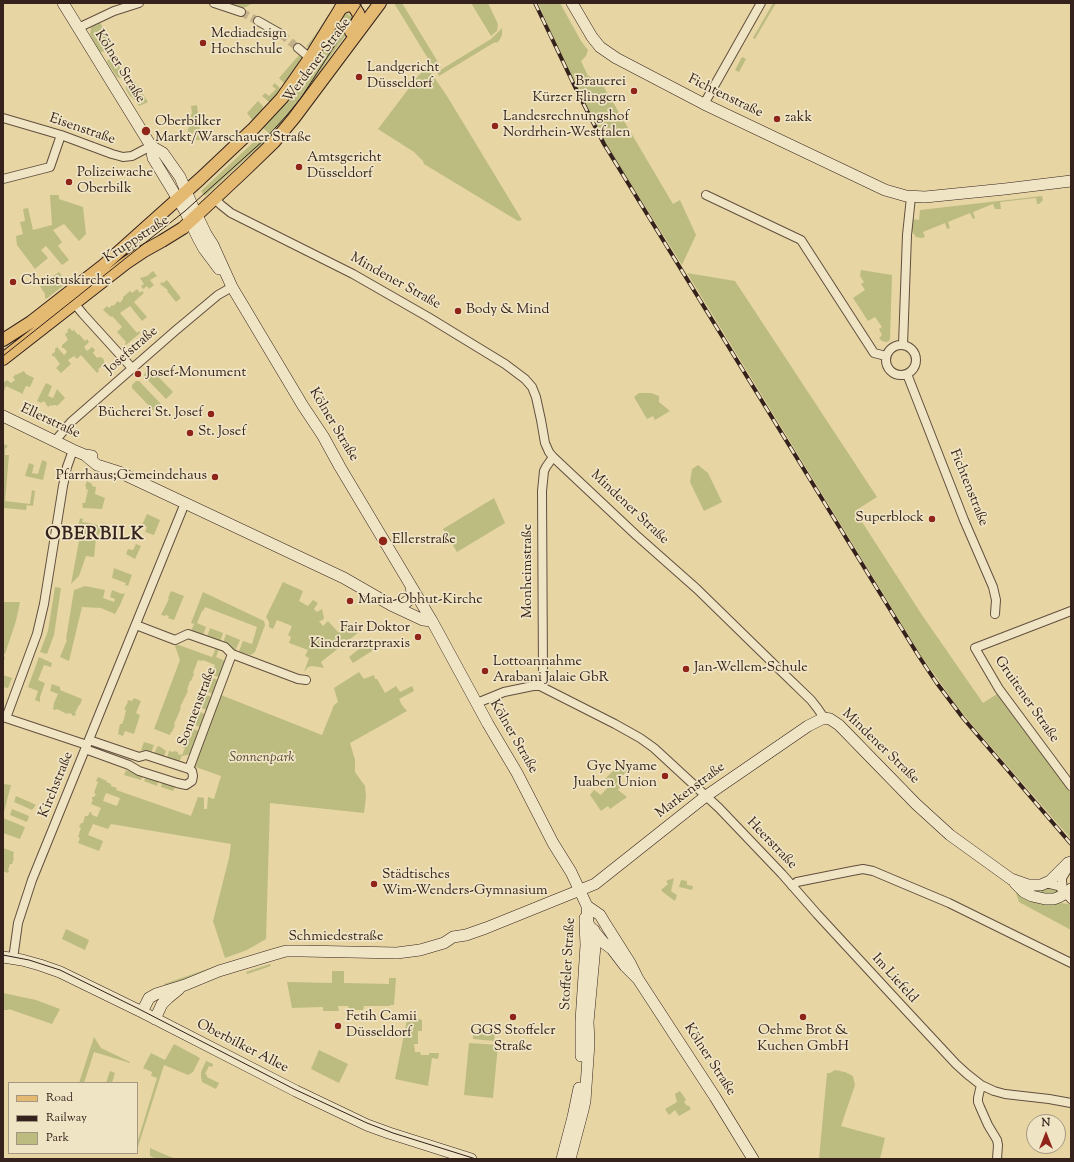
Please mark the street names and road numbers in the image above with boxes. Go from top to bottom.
street label: Werdener Straße [281,15,355,107]
street label: Kölner Straße [90,28,148,106]
street label: Fichtenstraße [685,72,765,122]
street label: Eisenstraße [47,111,117,149]
street label: Kruppstraße [101,213,173,267]
street label: Mindener Straße [347,250,443,314]
street label: Josefstraße [102,324,162,378]
street label: Kölner Straße [305,385,361,465]
street label: Ellerstraße [18,401,82,443]
street label: Fichtenstraße [945,447,991,529]
street label: Mindener Straße [586,467,672,549]
street label: Monheimstraße [521,524,537,618]
street label: Gruitener Straße [990,654,1062,746]
street label: Sonnenstraße [175,665,221,749]
street label: Kölner Straße [485,697,541,777]
street label: Mindener Straße [838,706,922,788]
street label: Kirchstraße [36,750,78,820]
street label: Markenstraße [653,760,729,822]
street label: Heerstraße [742,815,800,873]
street label: Stoffeler Straße [558,917,580,1011]
street label: Schmiedestraße [288,930,384,946]
street label: Im Liefeld [867,951,921,1007]
street label: Oberbilker Allee [193,1017,291,1077]
street label: Kölner Straße [679,1021,739,1099]

